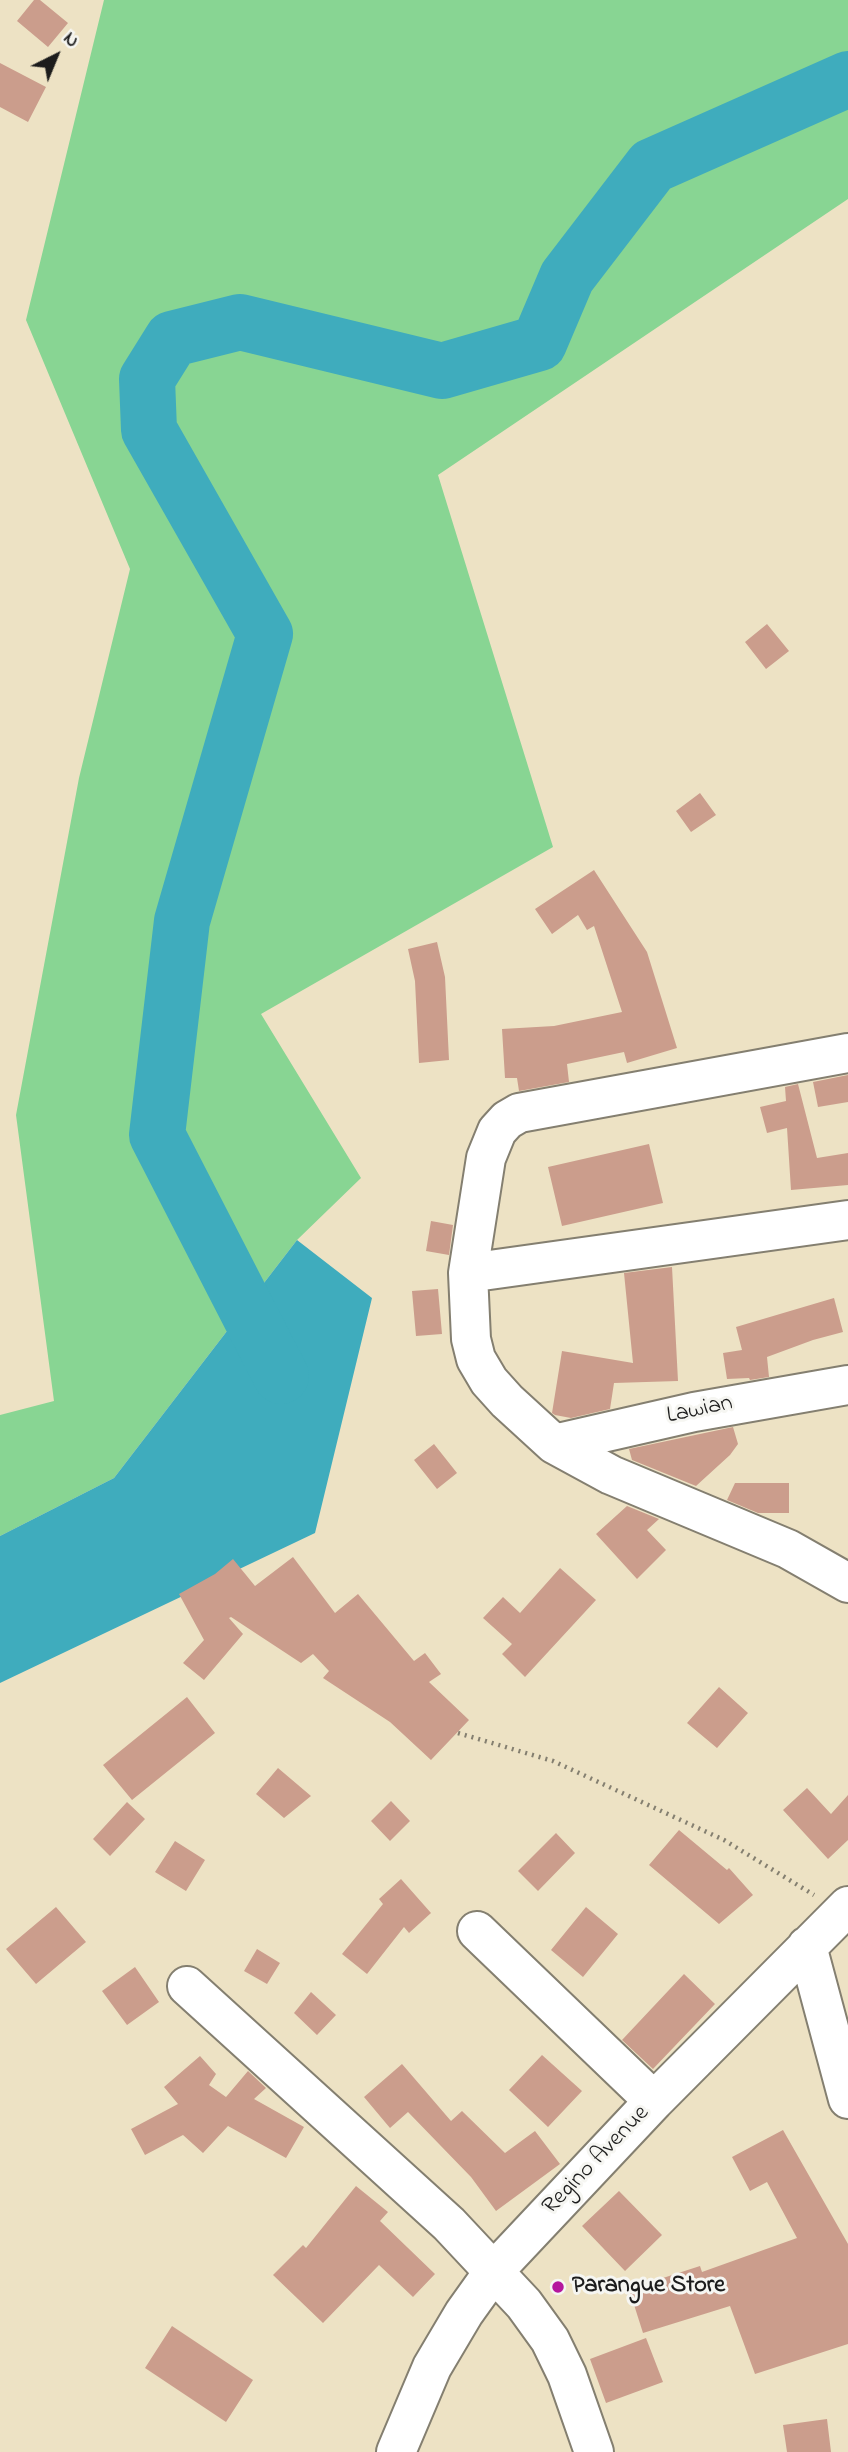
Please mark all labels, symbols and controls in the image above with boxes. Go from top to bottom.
north arrow [21,21,91,91]
text: N [57,26,85,55]
street label: Lawian [664,1390,736,1432]
street label: Regino Avenue [538,2100,656,2222]
place label: Parangue Store [572,2273,725,2301]
marker: Parangue Store [550,2279,566,2295]

